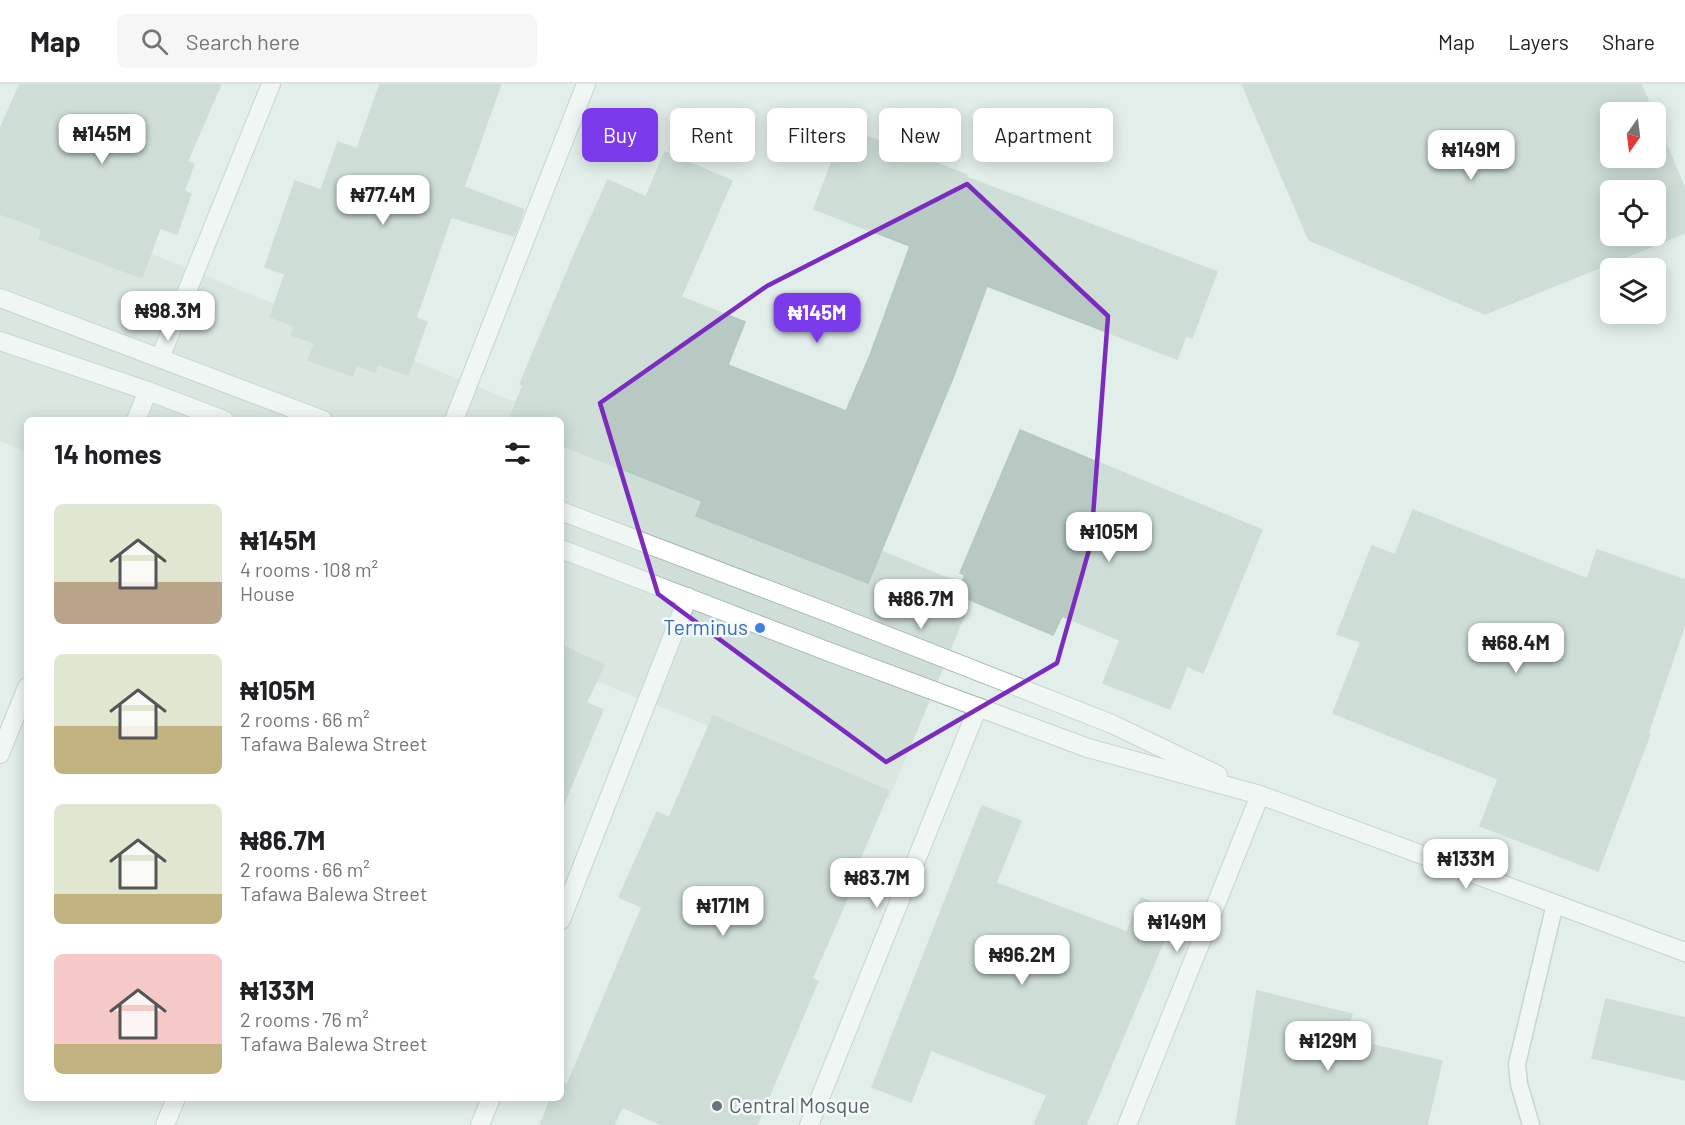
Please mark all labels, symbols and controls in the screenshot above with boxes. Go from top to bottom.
search box [117,14,537,68]
text: Map [30,24,81,58]
icon: search [138,25,171,58]
text: Search here [186,28,300,54]
text: Map [1438,29,1475,54]
text: Layers [1508,29,1569,54]
text: Share [1602,29,1655,54]
north arrow [1600,102,1666,168]
map controls [1600,102,1666,324]
chip: Buy [582,108,658,162]
chip: Rent [670,108,755,162]
chip: Filters [767,108,867,162]
chip: New [879,108,961,162]
chip: Apartment [973,108,1113,162]
pin: ₦145M [60,114,144,165]
text: ₦145M [73,121,131,145]
pin: ₦149M [1429,130,1513,181]
text: ₦149M [1442,137,1500,161]
pin: ₦77.4M [334,175,432,226]
button: locate [1600,180,1666,246]
text: ₦77.4M [351,182,415,206]
button: layers [1600,258,1666,324]
pin: ₦98.3M [119,291,217,342]
pin: ₦145M [775,293,859,344]
text: ₦98.3M [135,298,201,322]
text: ₦145M [788,300,846,324]
icon: filters [501,437,534,470]
text: 14 homes [54,438,161,469]
pin: ₦105M [1067,512,1151,563]
text: ₦105M [1080,519,1138,543]
text: ₦145M [240,524,316,555]
icon: home [102,528,174,600]
text: 4 rooms · 108 m² [240,557,378,581]
pin: ₦86.7M [872,579,970,630]
text: House [240,581,295,605]
text: ₦86.7M [888,586,954,610]
place label: Terminus [663,614,748,639]
marker: Terminus [753,621,767,635]
pin: ₦68.4M [1467,623,1565,674]
text: ₦68.4M [1482,630,1550,654]
text: ₦105M [240,674,315,705]
icon: home [102,678,174,750]
text: 2 rooms · 66 m² [240,707,370,731]
text: Tafawa Balewa Street [240,731,427,755]
text: ₦86.7M [240,824,325,855]
icon: home [102,828,174,900]
pin: ₦133M [1424,839,1508,890]
text: ₦133M [1437,846,1495,870]
text: 2 rooms · 66 m² [240,857,370,881]
pin: ₦83.7M [828,858,926,909]
text: ₦83.7M [844,865,910,889]
text: Tafawa Balewa Street [240,881,427,905]
pin: ₦171M [681,886,765,937]
text: ₦171M [697,893,749,917]
pin: ₦149M [1135,902,1219,953]
text: ₦149M [1148,909,1206,933]
pin: ₦96.2M [973,935,1071,986]
text: ₦96.2M [989,942,1055,966]
text: ₦133M [240,974,315,1005]
icon: home [102,978,174,1050]
text: 2 rooms · 76 m² [240,1007,369,1031]
pin: ₦129M [1286,1021,1370,1072]
text: ₦129M [1299,1028,1357,1052]
text: Tafawa Balewa Street [240,1031,427,1055]
place label: Central Mosque [729,1092,870,1117]
marker: Central Mosque [710,1099,724,1113]

